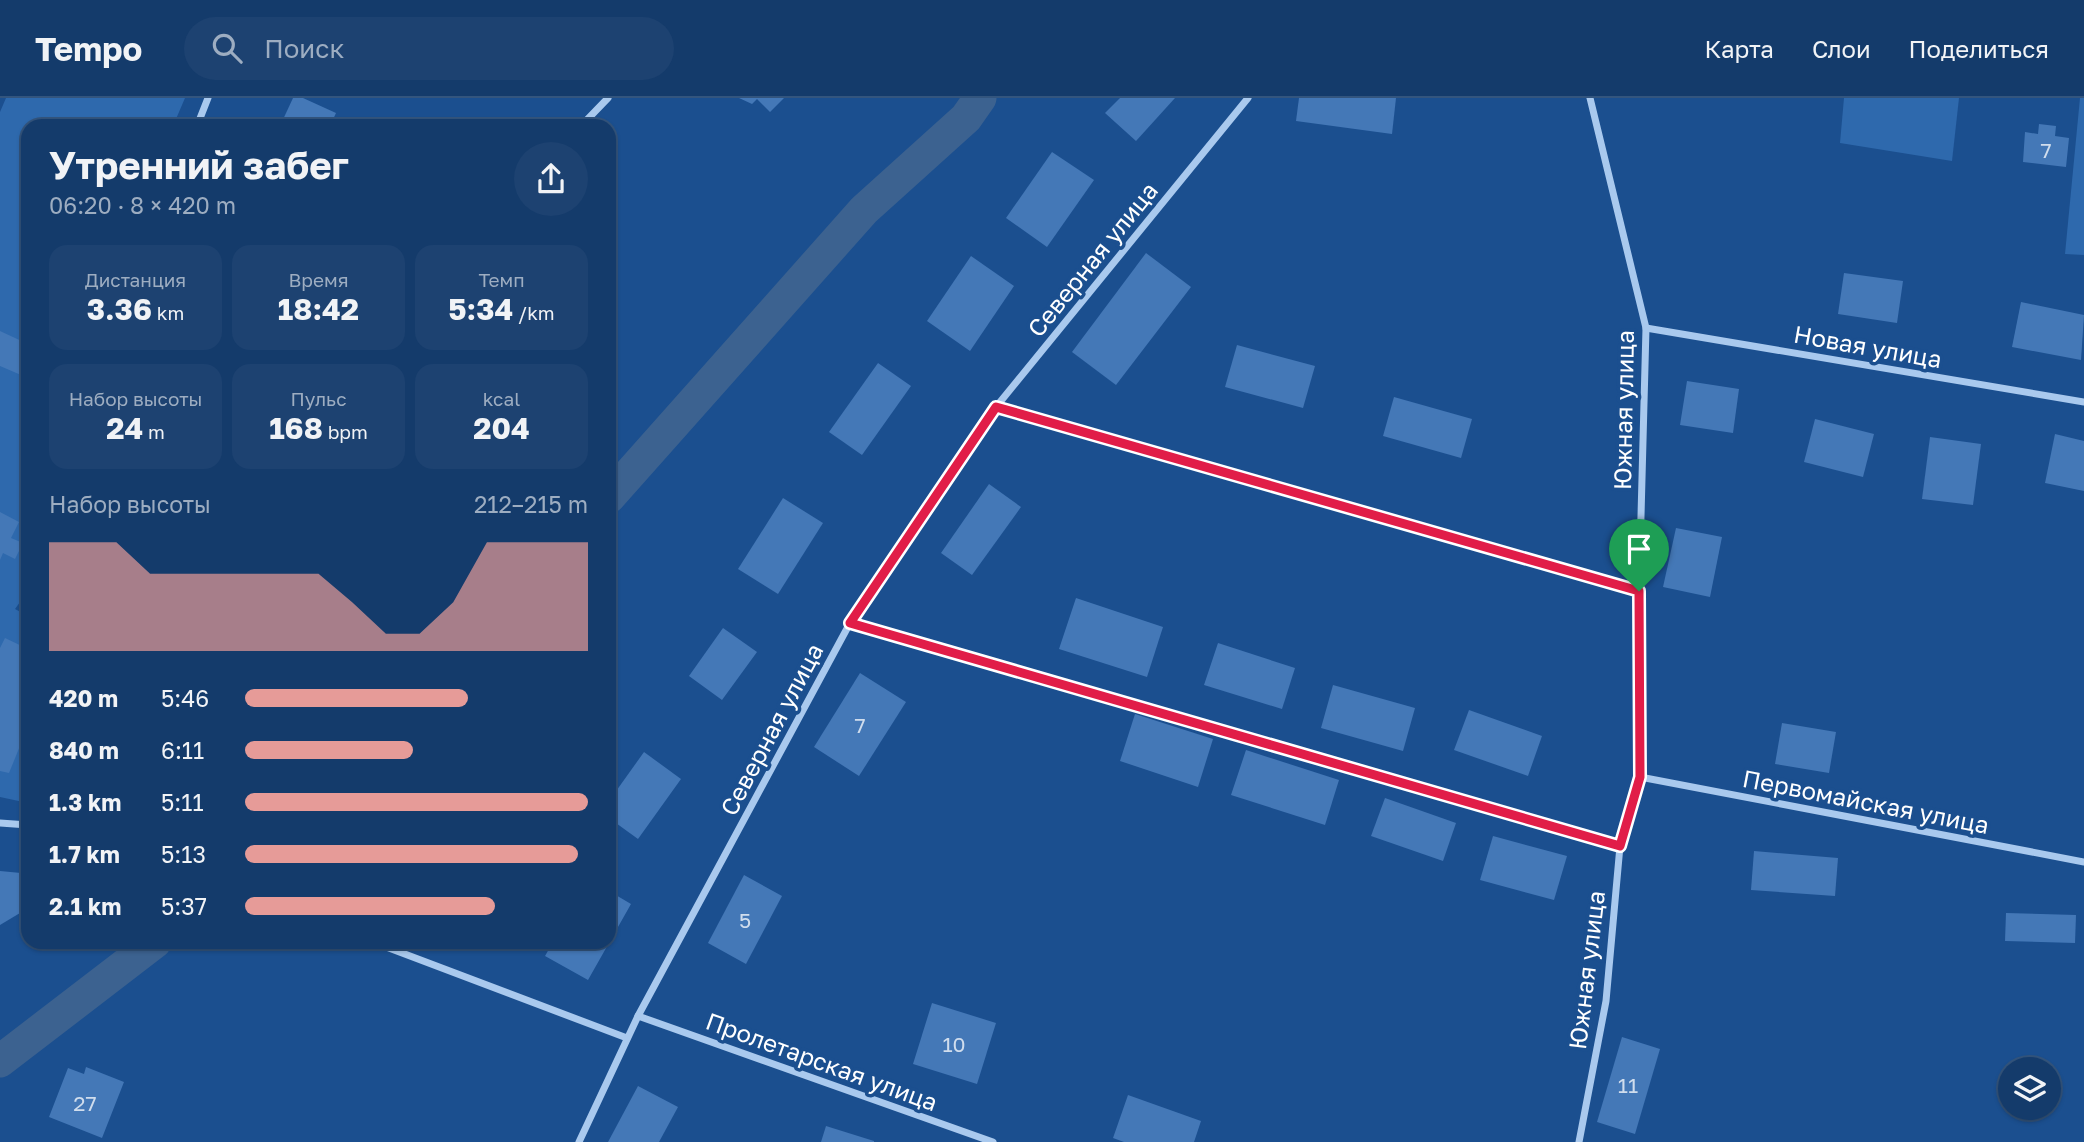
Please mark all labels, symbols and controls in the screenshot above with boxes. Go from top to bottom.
search box [184,17,674,80]
text: Tempo [35,29,142,68]
icon: search [208,29,246,67]
text: Поиск [264,33,344,64]
text: Карта [1704,34,1774,63]
text: Слои [1812,34,1871,63]
text: Поделиться [1909,34,2049,63]
house number: 7 [2040,137,2052,163]
text: Утренний забег [49,142,349,187]
button: share [514,142,588,216]
street label: Северная улица [1021,176,1163,342]
text: 06:20 · 8 × 420 m [49,191,236,219]
text: Дистанция [85,268,186,291]
text: Время [289,268,348,291]
text: Темп [478,268,525,291]
text: 3.36 [87,291,152,327]
text: 18:42 [278,291,359,327]
text: 5:34 [448,291,513,327]
text: km [152,301,184,324]
text: /km [513,301,555,324]
street label: Новая улица [1792,319,1944,373]
street label: Южная улица [1607,330,1639,490]
text: Набор высоты [69,387,202,410]
text: Пульс [290,387,347,410]
text: kcal [483,387,520,410]
text: 24 [106,410,143,446]
text: 168 [269,410,323,446]
text: 204 [473,410,530,446]
text: m [143,420,165,443]
text: bpm [323,420,368,443]
text: Набор высоты [49,490,211,518]
text: 212–215 m [474,490,588,518]
pin [1609,519,1669,591]
icon: arrive [1620,530,1658,568]
street label: Северная улица [713,638,829,820]
text: 420 m [49,684,118,712]
text: 5:46 [161,684,209,712]
house number: 7 [854,712,866,738]
text: 840 m [49,736,119,764]
text: 6:11 [161,736,204,764]
street label: Первомайская улица [1740,763,1992,839]
text: 1.3 km [49,788,121,816]
text: 5:11 [161,788,204,816]
text: 1.7 km [49,840,120,868]
text: 5:13 [161,840,206,868]
street label: Южная улица [1562,889,1610,1051]
text: 2.1 km [49,892,121,920]
text: 5:37 [161,892,207,920]
house number: 5 [739,907,751,933]
street label: Пролетарская улица [702,1006,942,1116]
house number: 10 [942,1031,966,1057]
map controls [1998,1057,2061,1120]
button: layers [1998,1057,2061,1120]
house number: 11 [1618,1072,1638,1098]
house number: 27 [73,1090,97,1116]

